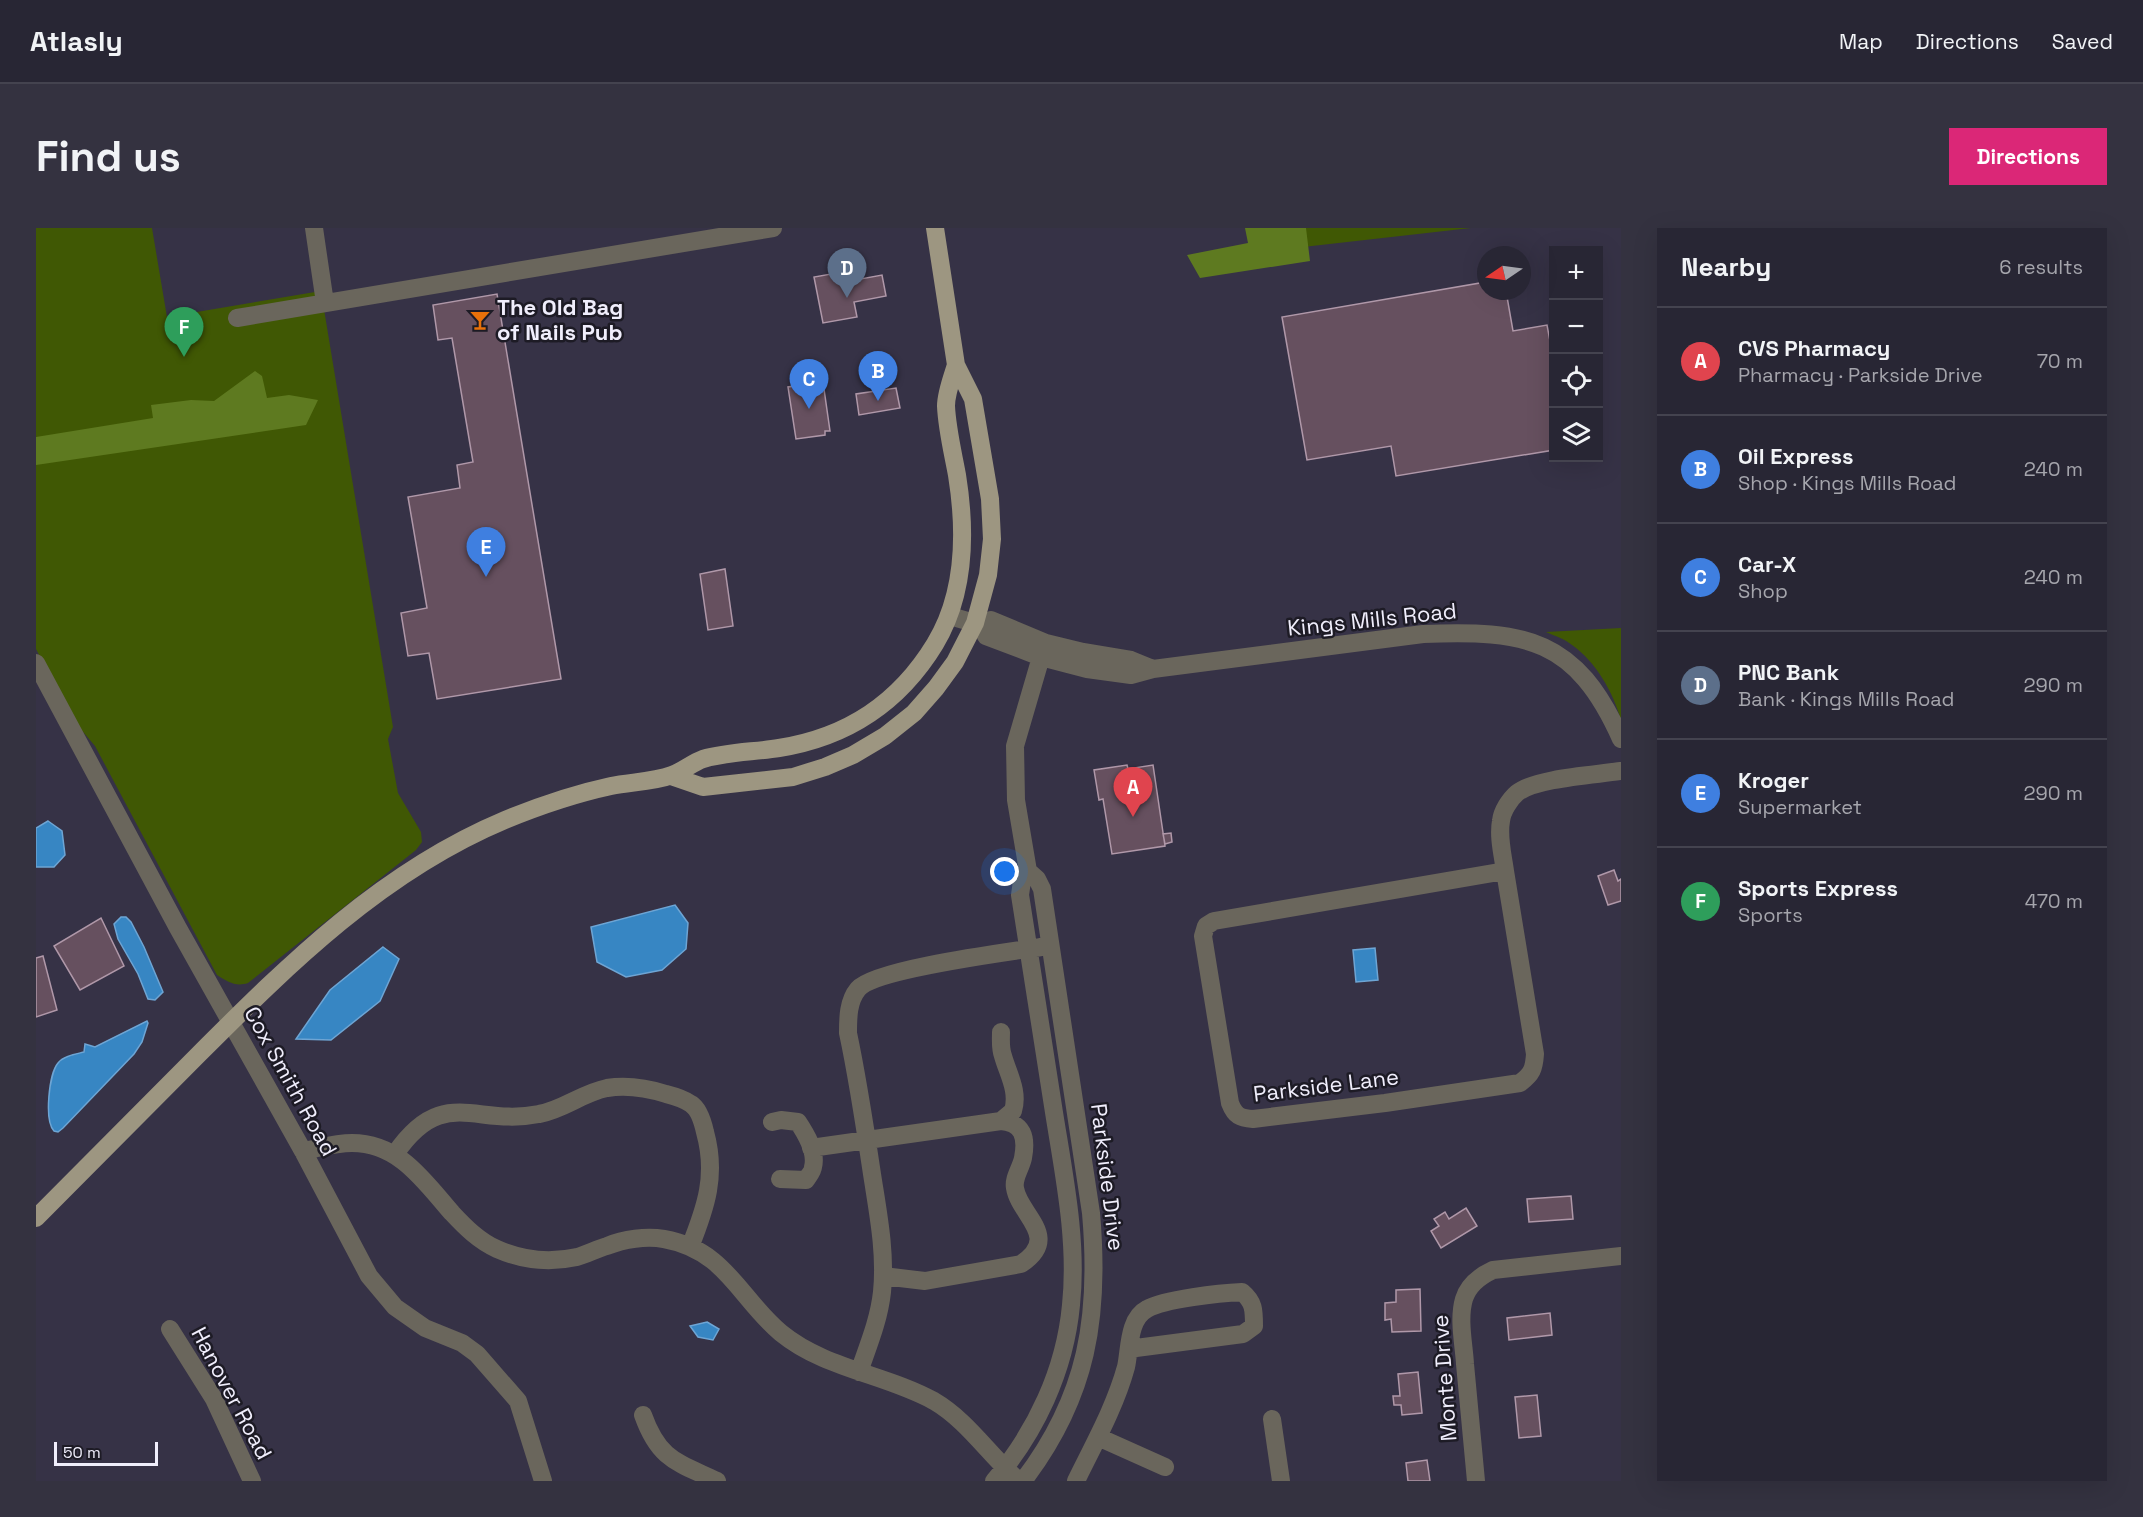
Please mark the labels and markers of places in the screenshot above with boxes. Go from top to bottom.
pin: D [828,248,866,298]
place label: The Old Bag of Nails Pub [497,293,623,346]
pin: F [164,308,204,357]
bar icon: The Old Bag of Nails Pub [468,308,492,332]
pin: B [858,352,898,401]
pin: C [790,360,828,409]
pin: E [466,528,506,577]
pin: A [1114,768,1152,817]

